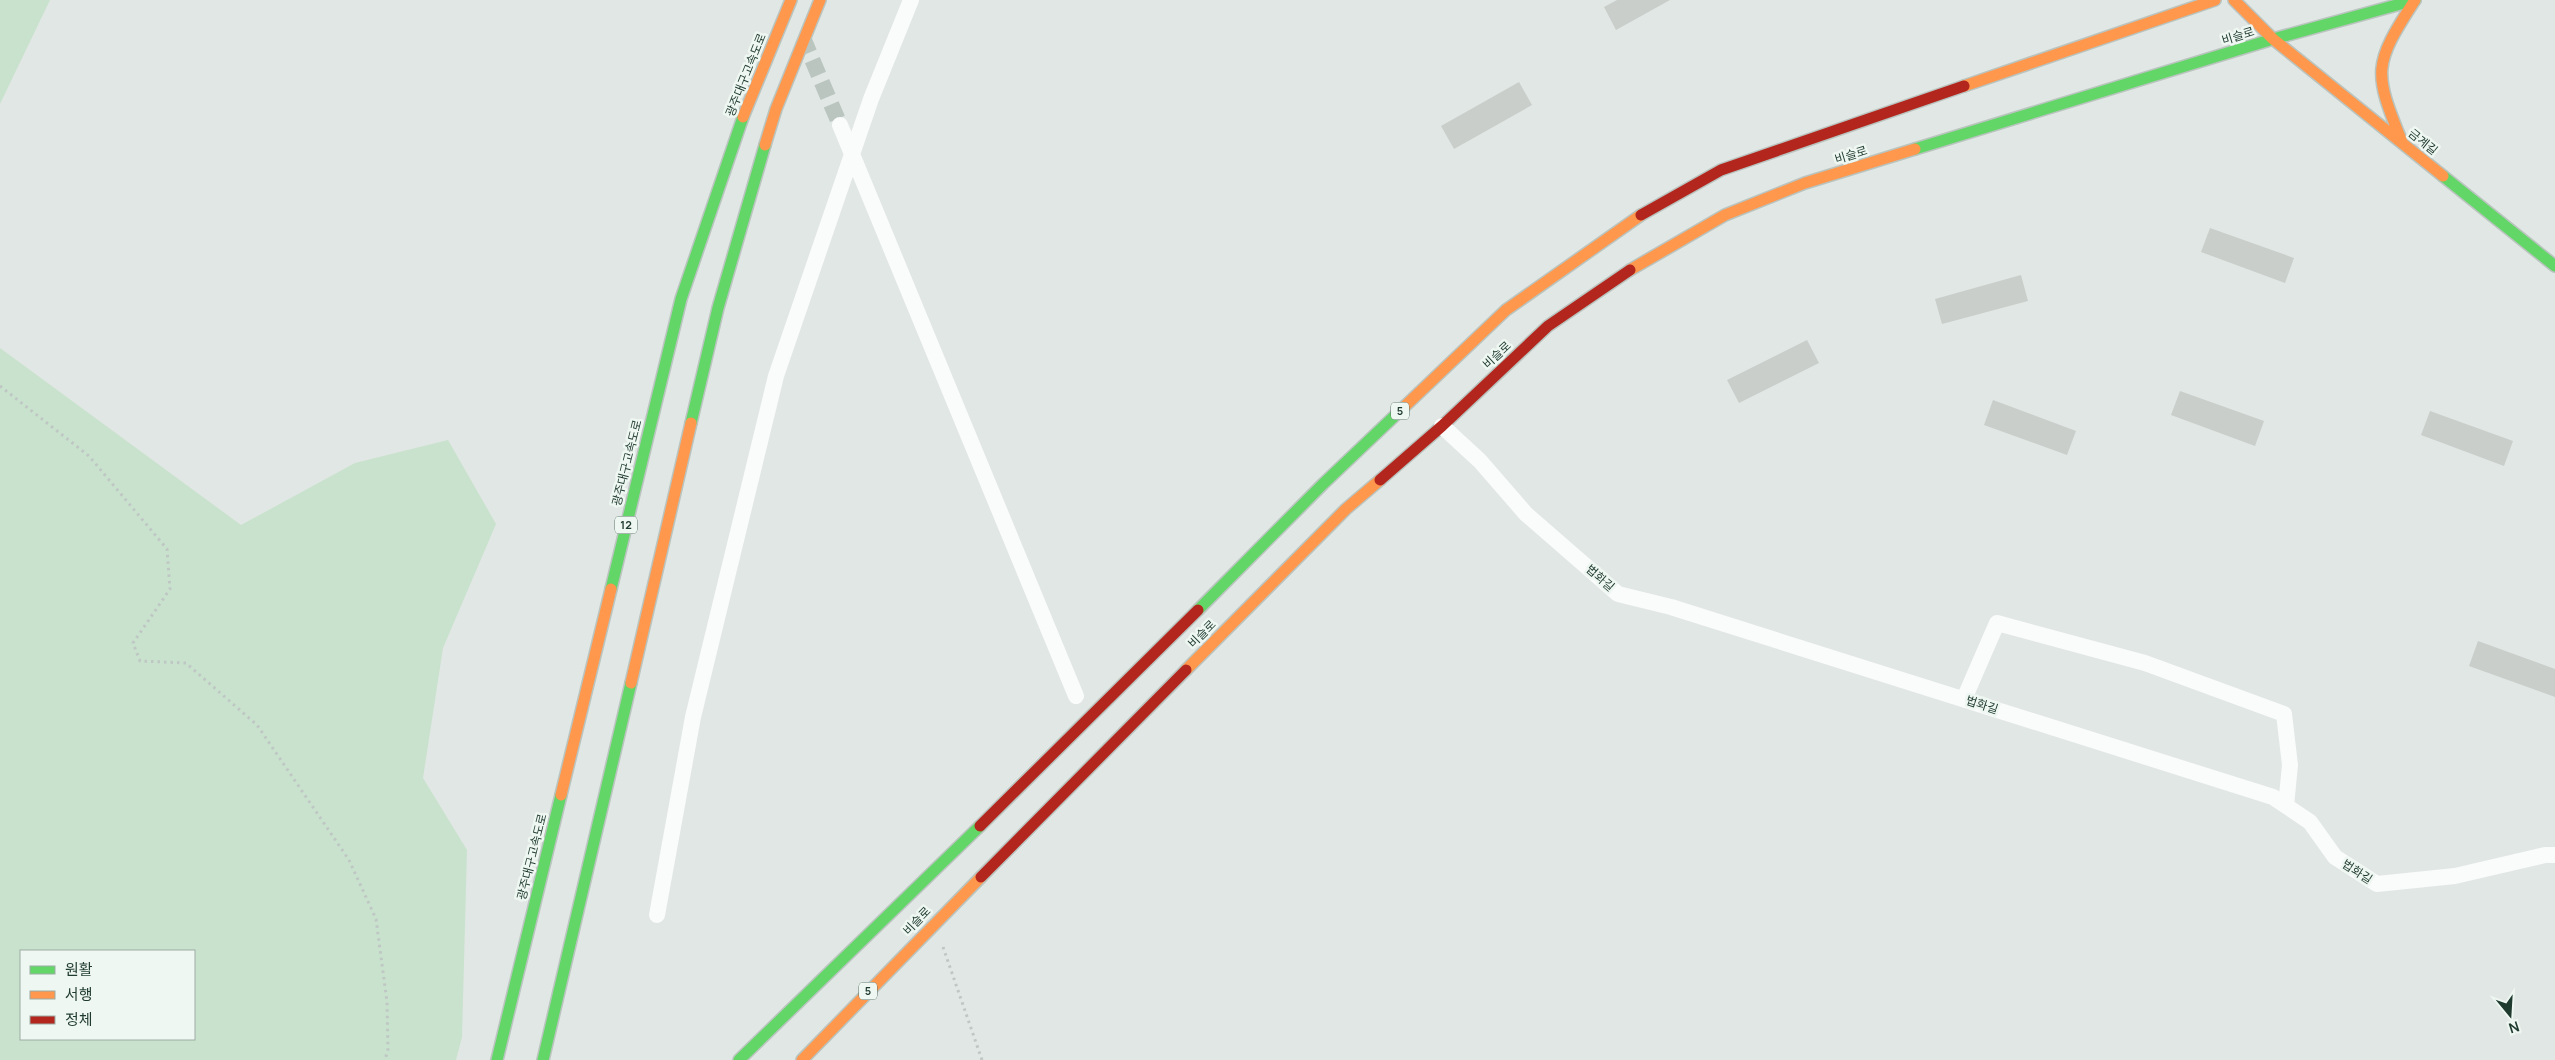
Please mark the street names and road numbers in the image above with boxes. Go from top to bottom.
street label: 비슬로 [2220,23,2256,48]
street label: 광주대구고속도로 [721,31,770,119]
street label: 금계길 [2405,125,2442,159]
street label: 비슬로 [1833,142,1869,167]
street label: 비슬로 [1479,337,1515,372]
road number: 5 [1391,402,1409,420]
street label: 광주대구고속도로 [608,418,645,508]
road number: 12 [615,516,637,534]
street label: 법화길 [1582,560,1618,595]
street label: 비슬로 [1184,616,1219,651]
street label: 법화길 [1964,691,2001,718]
street label: 광주대구고속도로 [513,812,550,902]
street label: 법화길 [2339,855,2376,888]
street label: 비슬로 [899,903,934,938]
road number: 5 [859,982,877,999]

